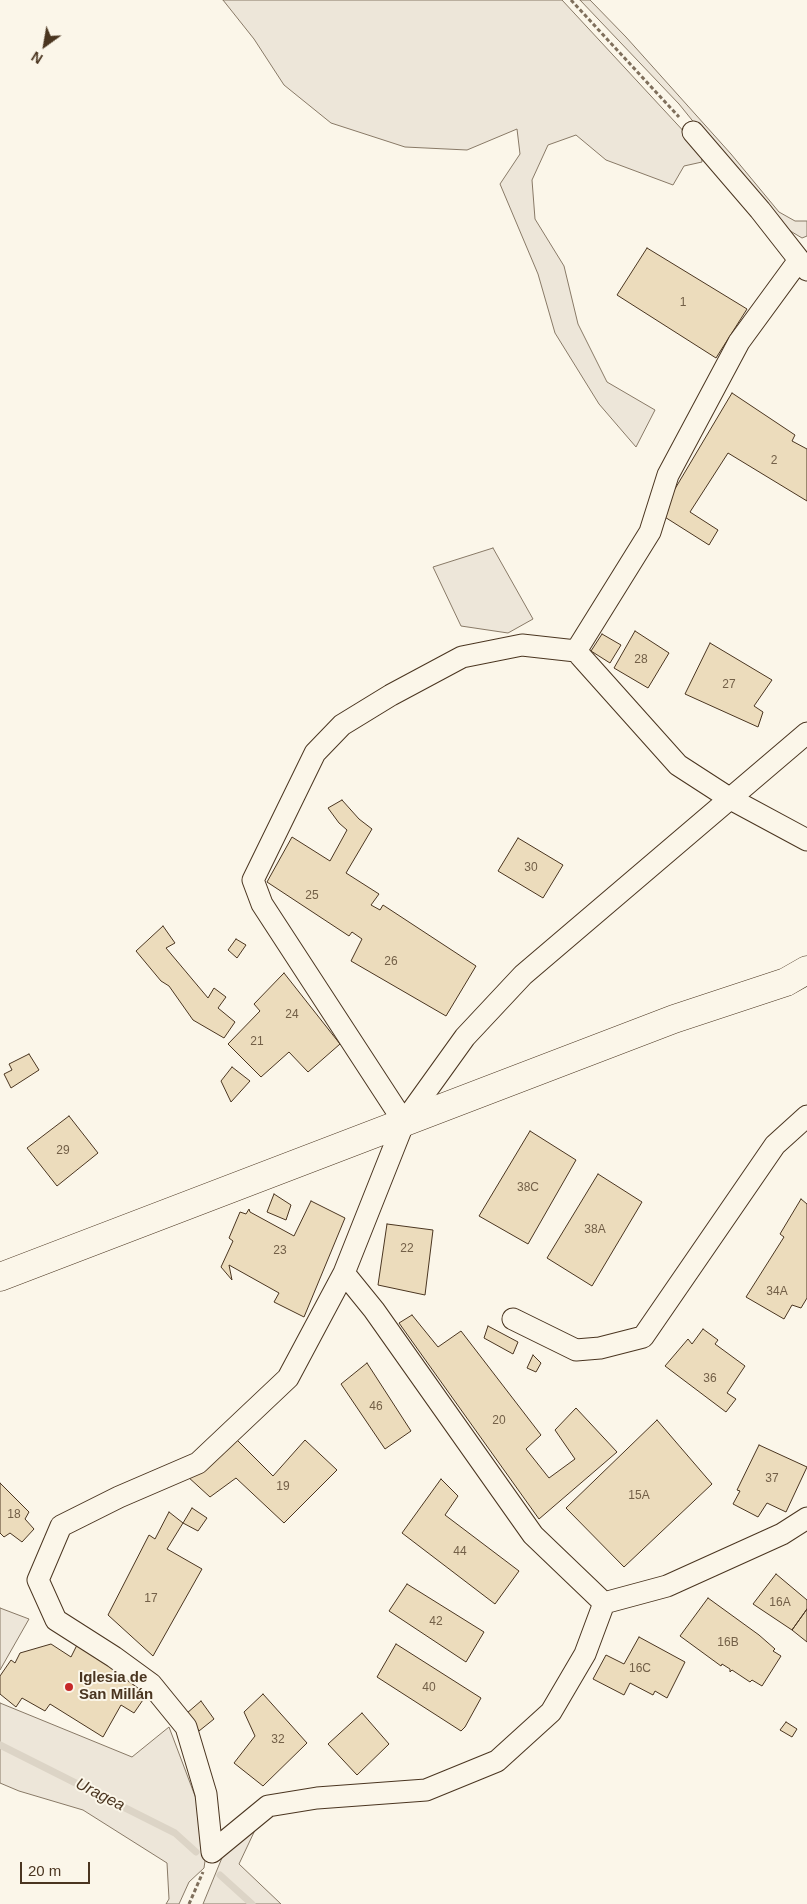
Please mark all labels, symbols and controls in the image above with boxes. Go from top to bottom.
north arrow [20,20,70,70]
text: N [29,48,46,67]
house number: 1 [680,296,686,310]
house number: 2 [771,454,777,468]
house number: 28 [634,653,648,667]
house number: 27 [722,678,736,692]
house number: 30 [524,861,538,875]
house number: 25 [305,889,319,903]
house number: 26 [384,955,398,969]
house number: 24 [285,1008,299,1022]
house number: 21 [250,1035,264,1049]
house number: 29 [56,1144,70,1158]
house number: 38C [517,1181,539,1195]
house number: 38A [584,1223,606,1237]
house number: 22 [400,1242,414,1256]
house number: 23 [273,1244,287,1258]
house number: 34A [766,1285,788,1299]
house number: 36 [703,1372,717,1386]
house number: 46 [369,1400,383,1414]
house number: 20 [492,1414,506,1428]
house number: 37 [765,1472,779,1486]
house number: 19 [276,1480,290,1494]
house number: 15A [628,1489,650,1503]
house number: 18 [7,1508,21,1522]
house number: 44 [453,1545,467,1559]
house number: 17 [144,1592,158,1606]
house number: 16A [769,1596,791,1610]
house number: 42 [429,1615,443,1629]
house number: 16B [717,1636,739,1650]
house number: 16C [629,1662,651,1676]
place label: Iglesia de San Millán [79,1669,153,1704]
marker: Iglesia de San Millán [63,1681,75,1693]
house number: 40 [422,1681,436,1695]
house number: 32 [271,1733,285,1747]
water label: Uragea [72,1775,128,1815]
scale bar [22,1852,92,1884]
text: 20 m [28,1862,61,1879]

